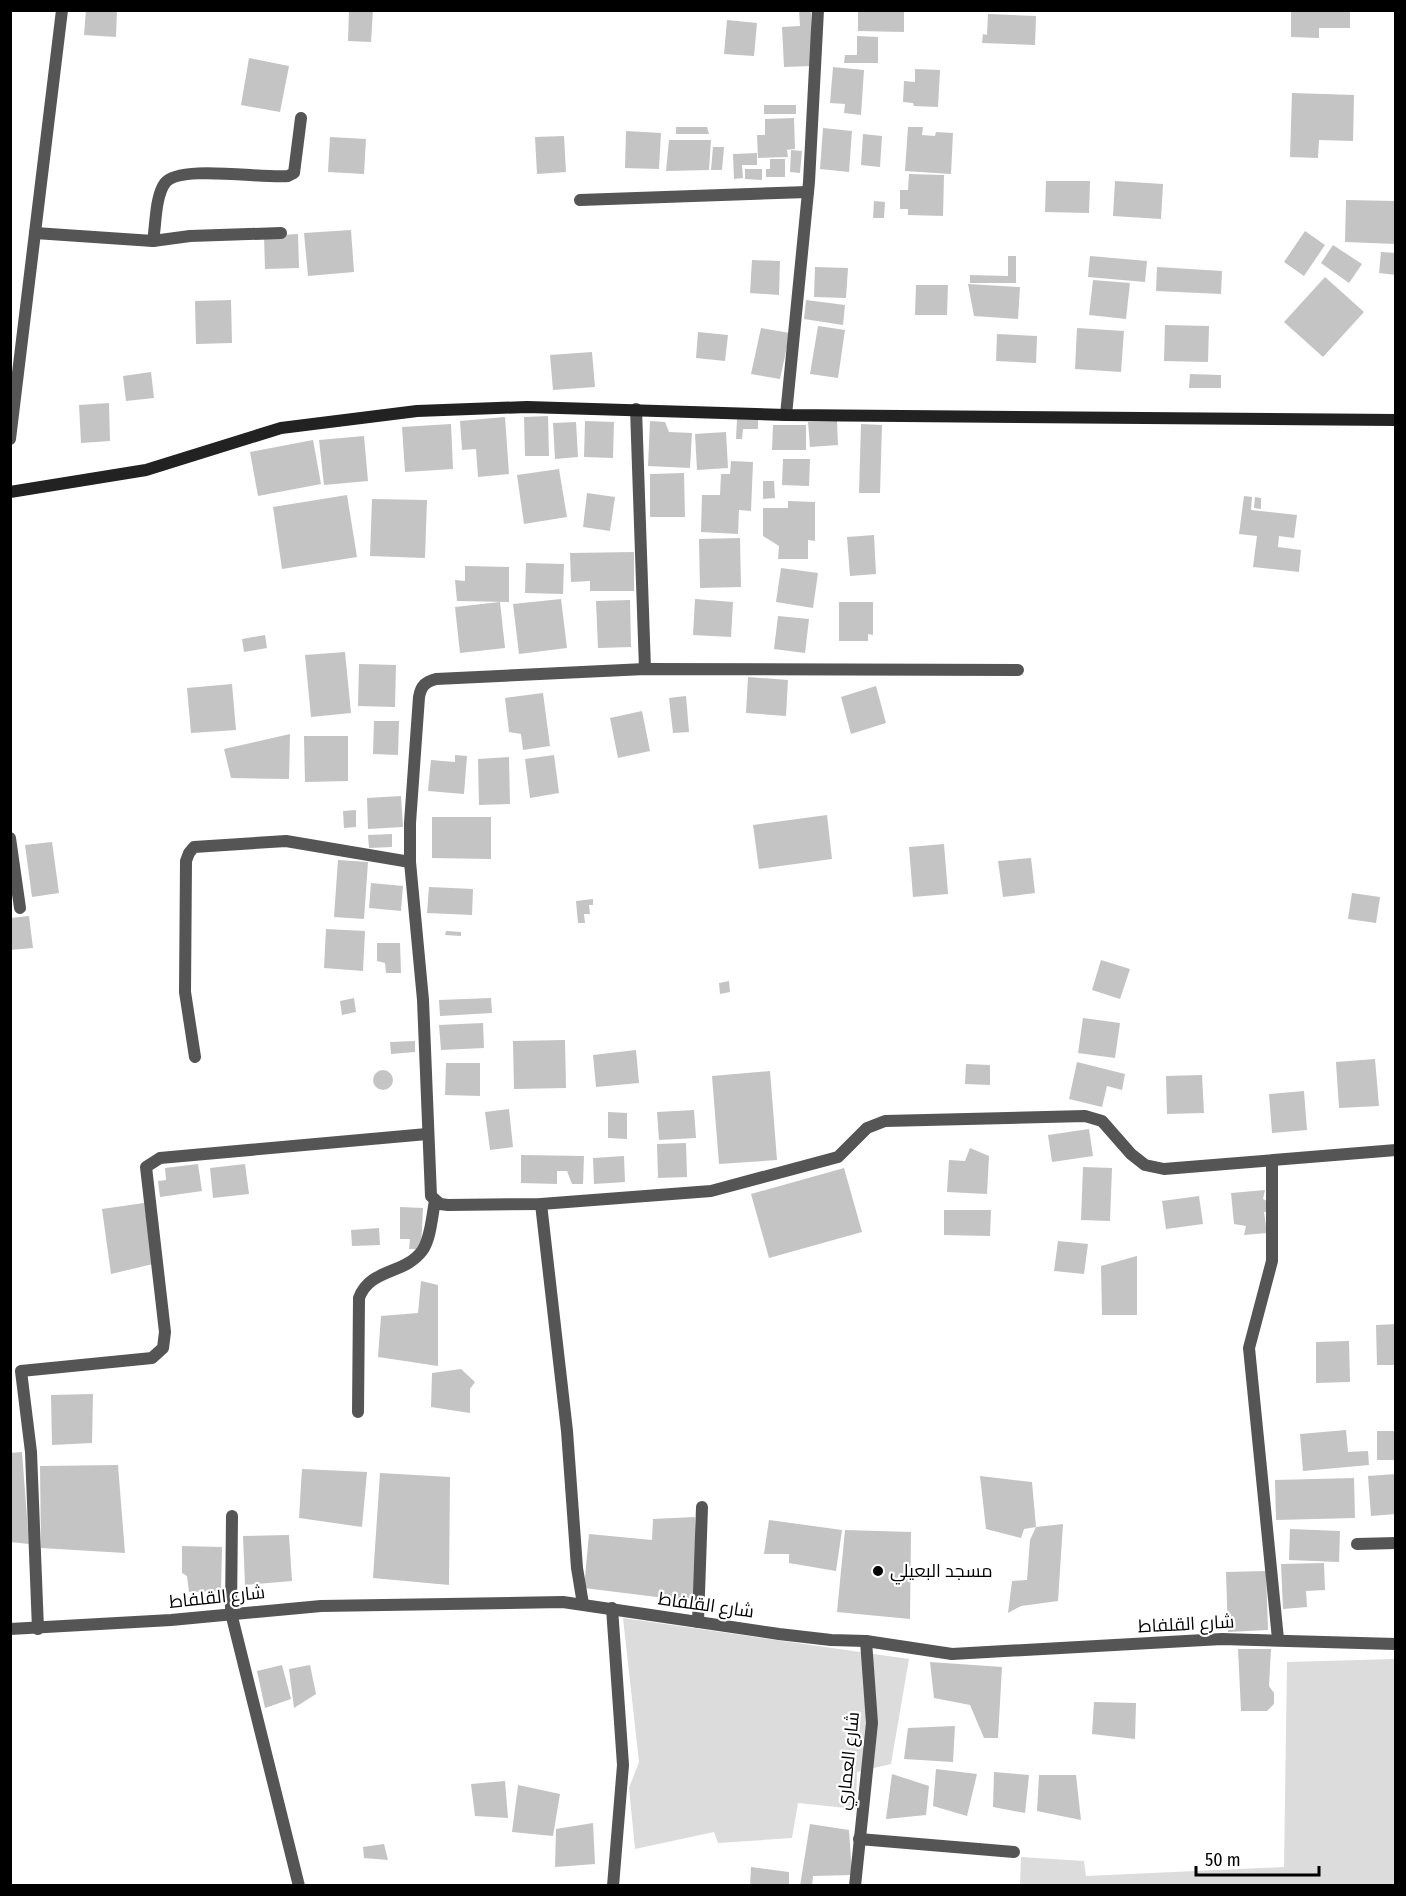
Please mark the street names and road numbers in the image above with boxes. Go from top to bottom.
street label: شارع القلفاط [168,1581,266,1614]
street label: شارع القلفاط [657,1587,755,1624]
street label: شارع القلفاط [1137,1610,1235,1639]
street label: شارع العماري [832,1711,867,1812]

